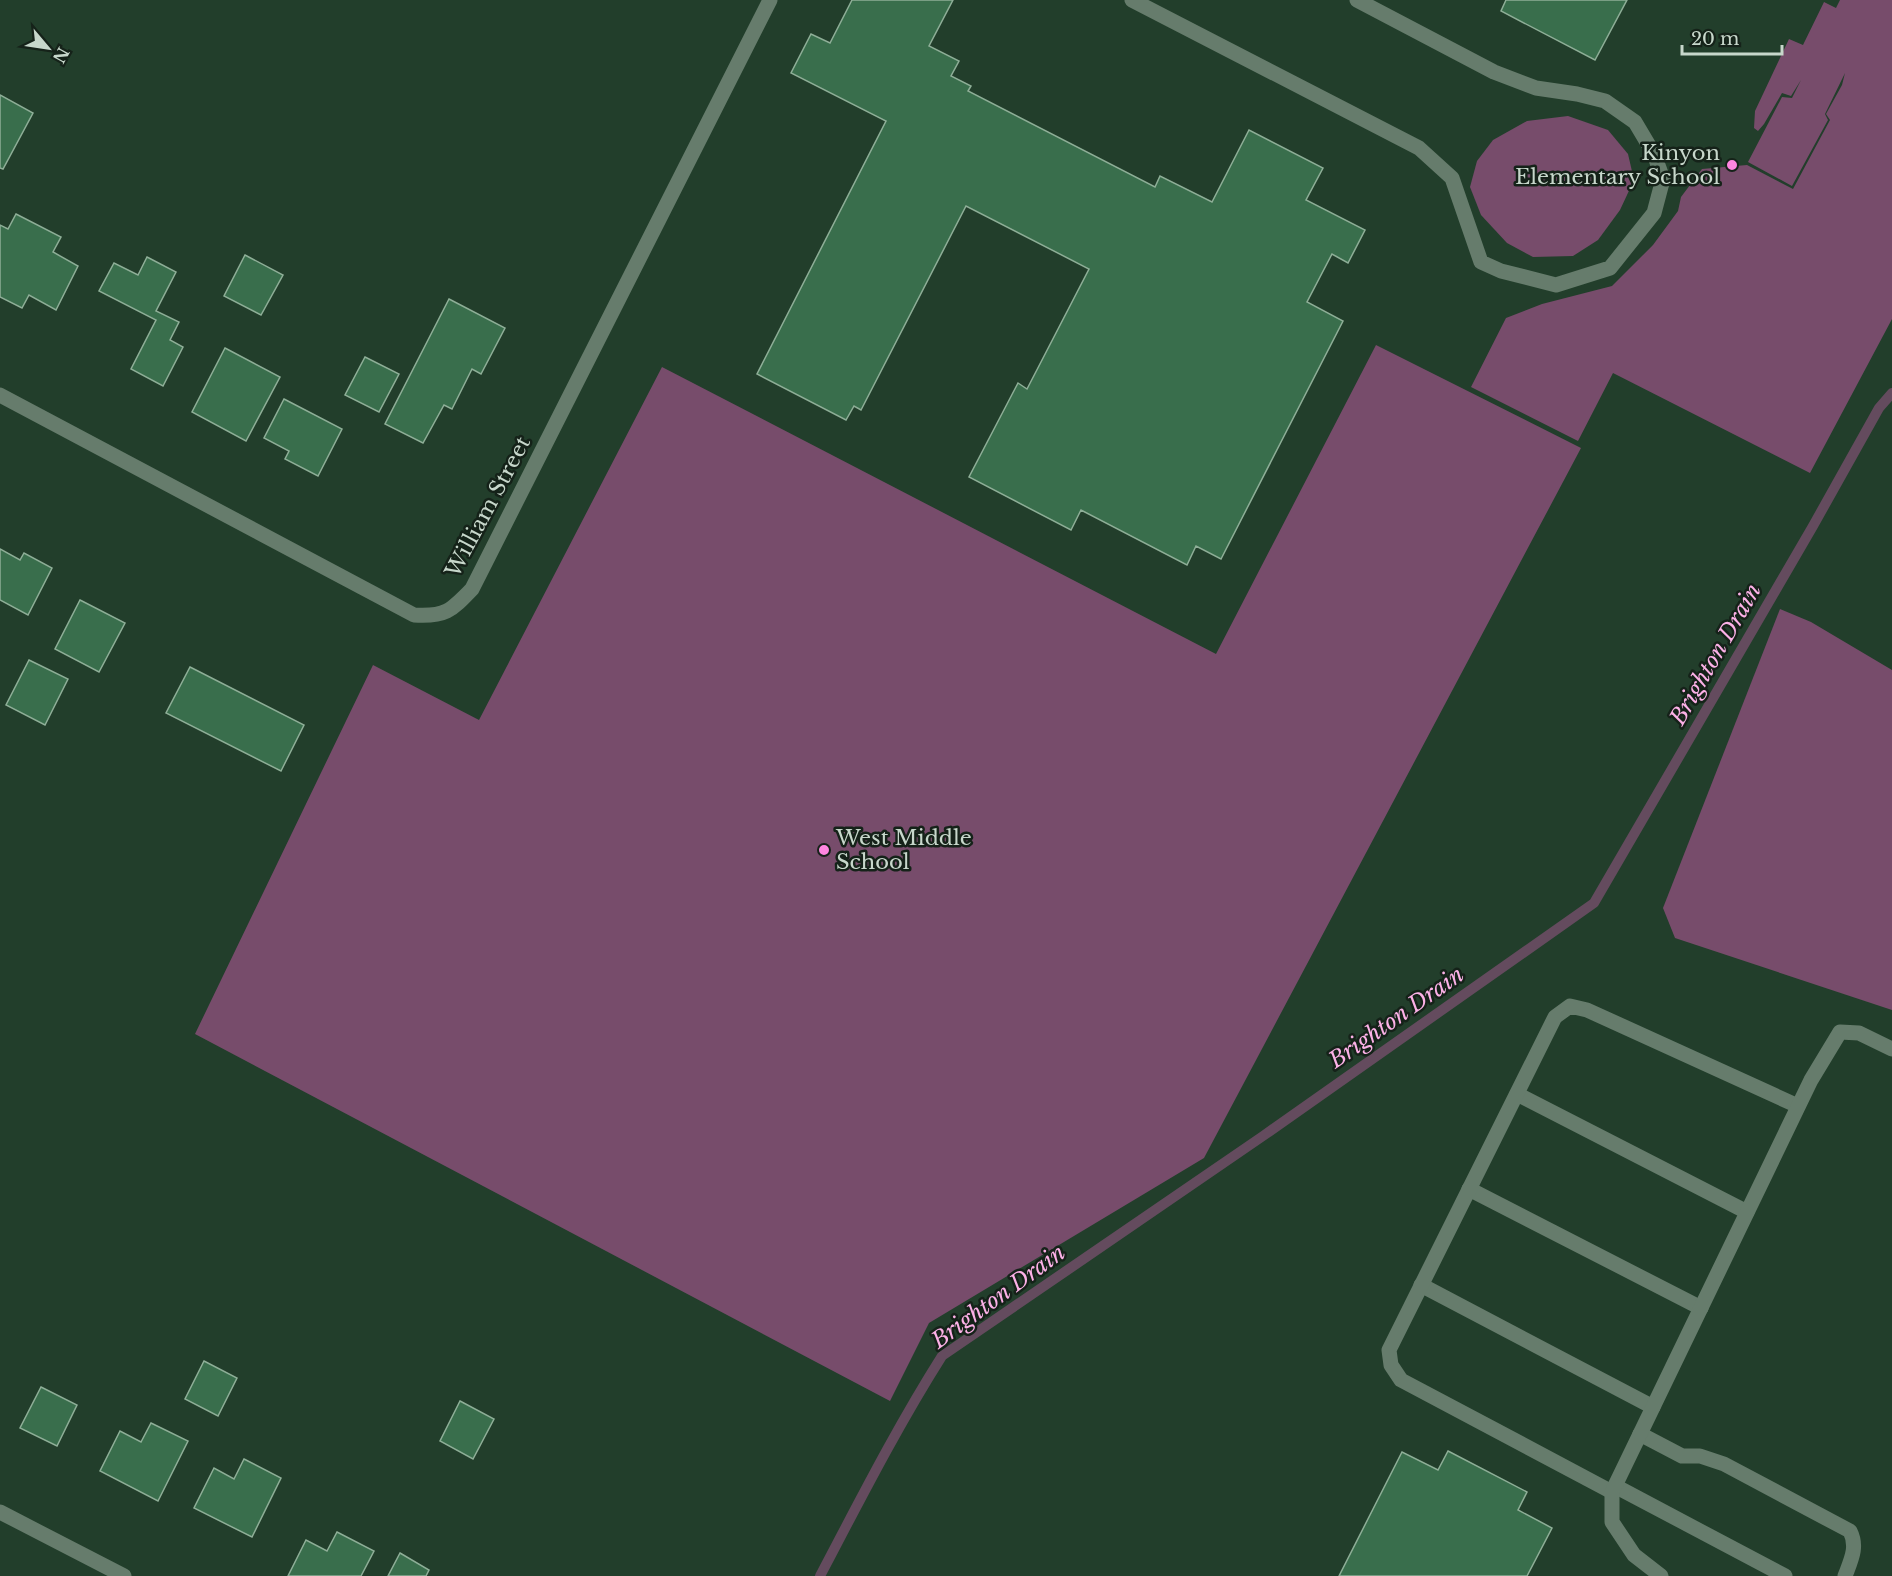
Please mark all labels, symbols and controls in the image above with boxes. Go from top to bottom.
north arrow [18,18,78,78]
scale bar [1682,18,1782,56]
text: 20 m [1691,28,1739,50]
text: N [49,44,74,67]
place label: Kinyon Elementary School [1515,140,1720,190]
marker: Kinyon Elementary School [1725,158,1739,172]
street label: William Street [439,432,536,583]
water label: Brighton Drain [1664,579,1767,731]
place label: West Middle School [835,825,972,875]
marker: West Middle School [817,843,831,857]
water label: Brighton Drain [1323,961,1469,1075]
water label: Brighton Drain [925,1239,1071,1355]

